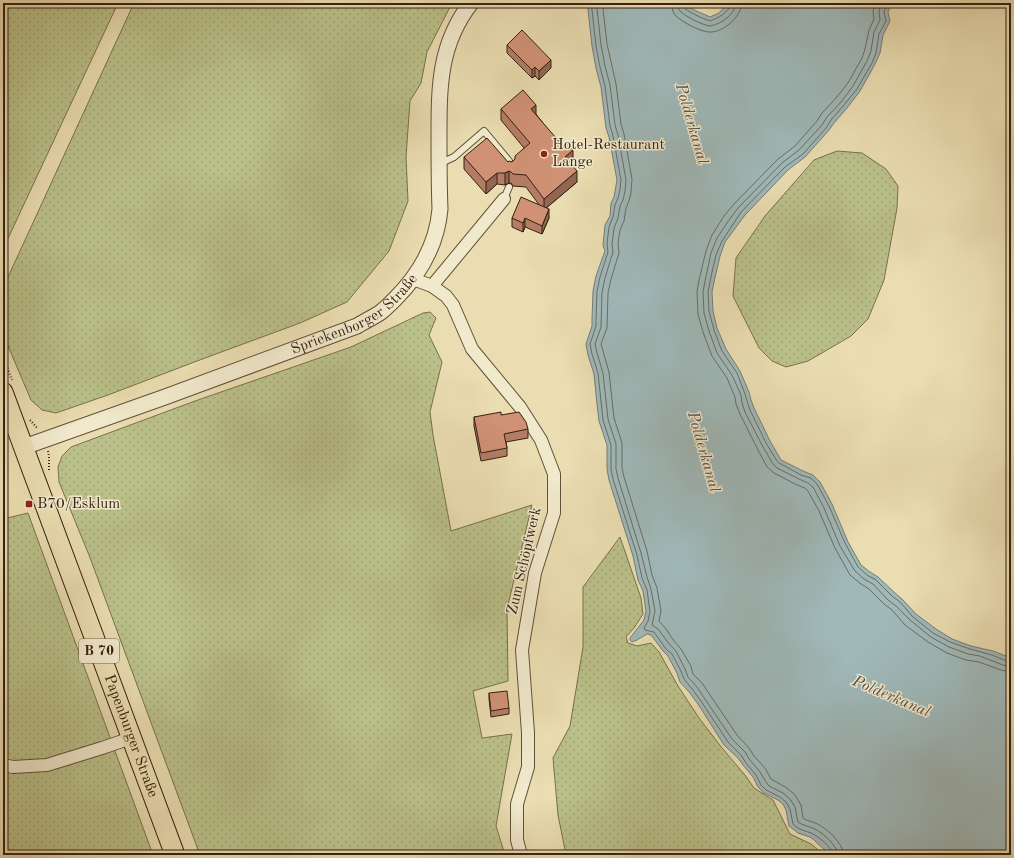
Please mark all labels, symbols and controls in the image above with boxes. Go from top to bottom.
water label: Polderkanal [672,81,710,167]
place label: Hotel-Restaurant Lange [552,138,665,170]
marker: Hotel-Restaurant Lange [539,149,549,159]
street label: Spriekenborger Straße [289,272,421,357]
water label: Polderkanal [684,409,722,495]
place label: B70/Esklum [37,497,120,512]
marker: B70/Esklum [24,499,34,509]
street label: Zum Schöpfwerk [505,506,545,616]
road number: B 70 [79,639,119,663]
street label: Papenburger Straße [101,673,160,800]
water label: Polderkanal [849,673,933,721]

